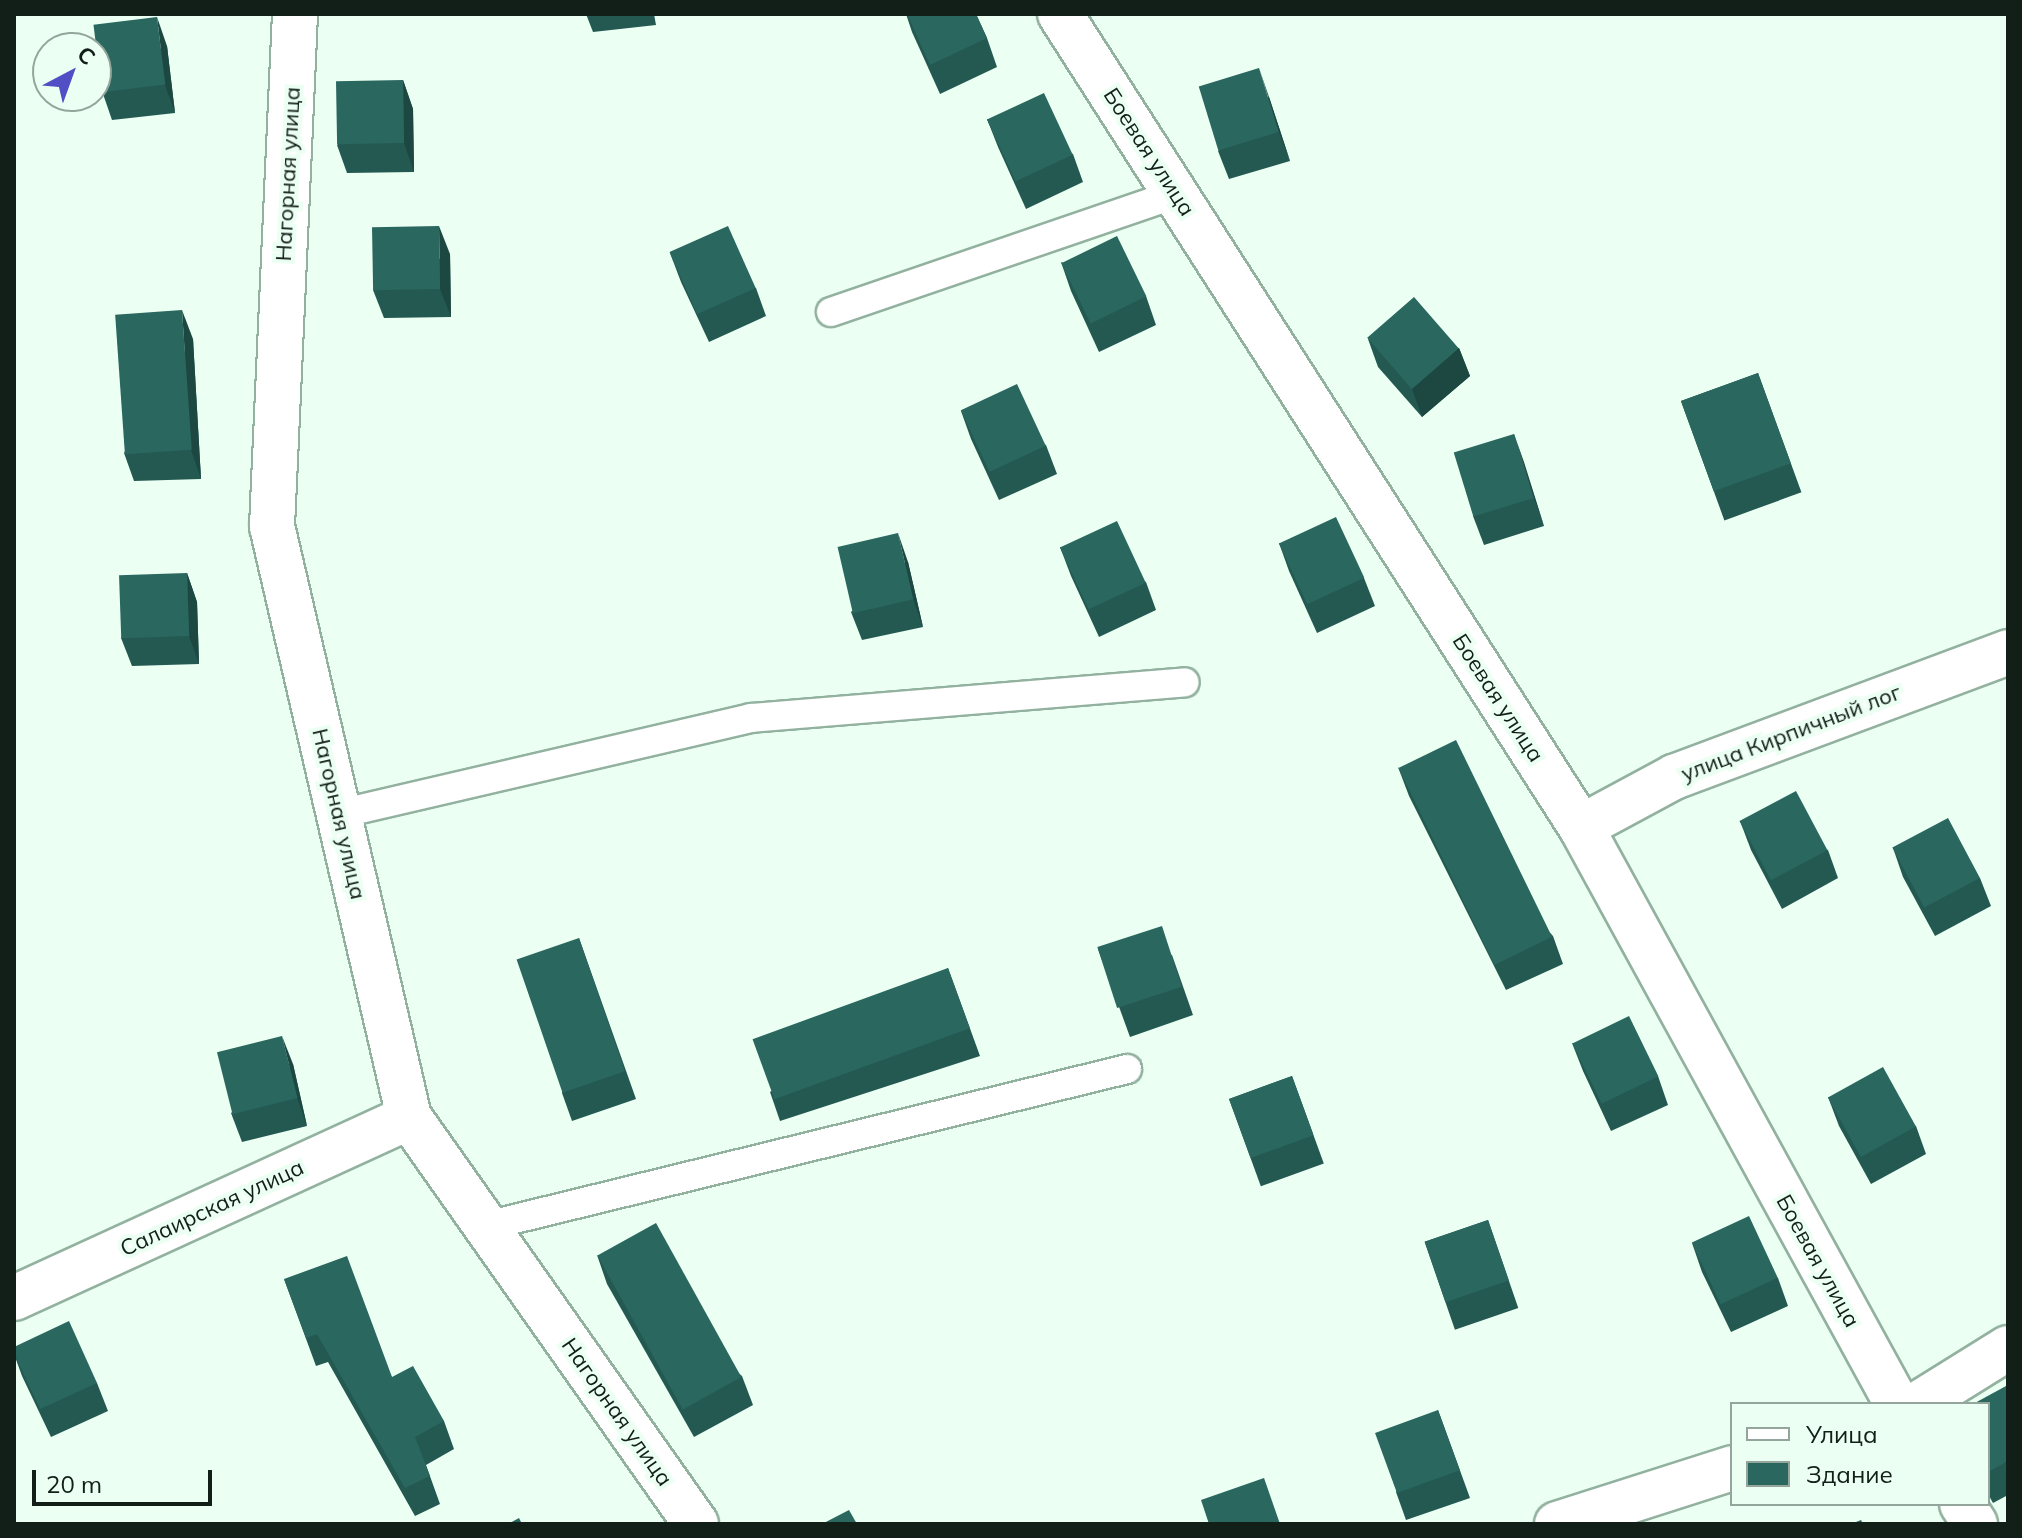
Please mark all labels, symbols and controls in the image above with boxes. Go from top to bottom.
north arrow [32,32,112,112]
text: С [72,40,101,71]
street label: Боевая улица [1098,83,1200,221]
street label: Нагорная улица [270,86,306,262]
street label: Боевая улица [1447,629,1549,767]
street label: улица Кирпичный лог [1677,679,1905,787]
street label: Нагорная улица [306,726,372,902]
street label: Салаирская улица [116,1154,308,1262]
street label: Боевая улица [1771,1190,1865,1332]
street label: Нагорная улица [556,1333,678,1491]
legend [1730,1402,1990,1506]
text: Улица [1806,1419,1878,1449]
scale bar [36,1454,216,1504]
text: Здание [1806,1459,1893,1489]
text: 20 m [46,1469,102,1499]

